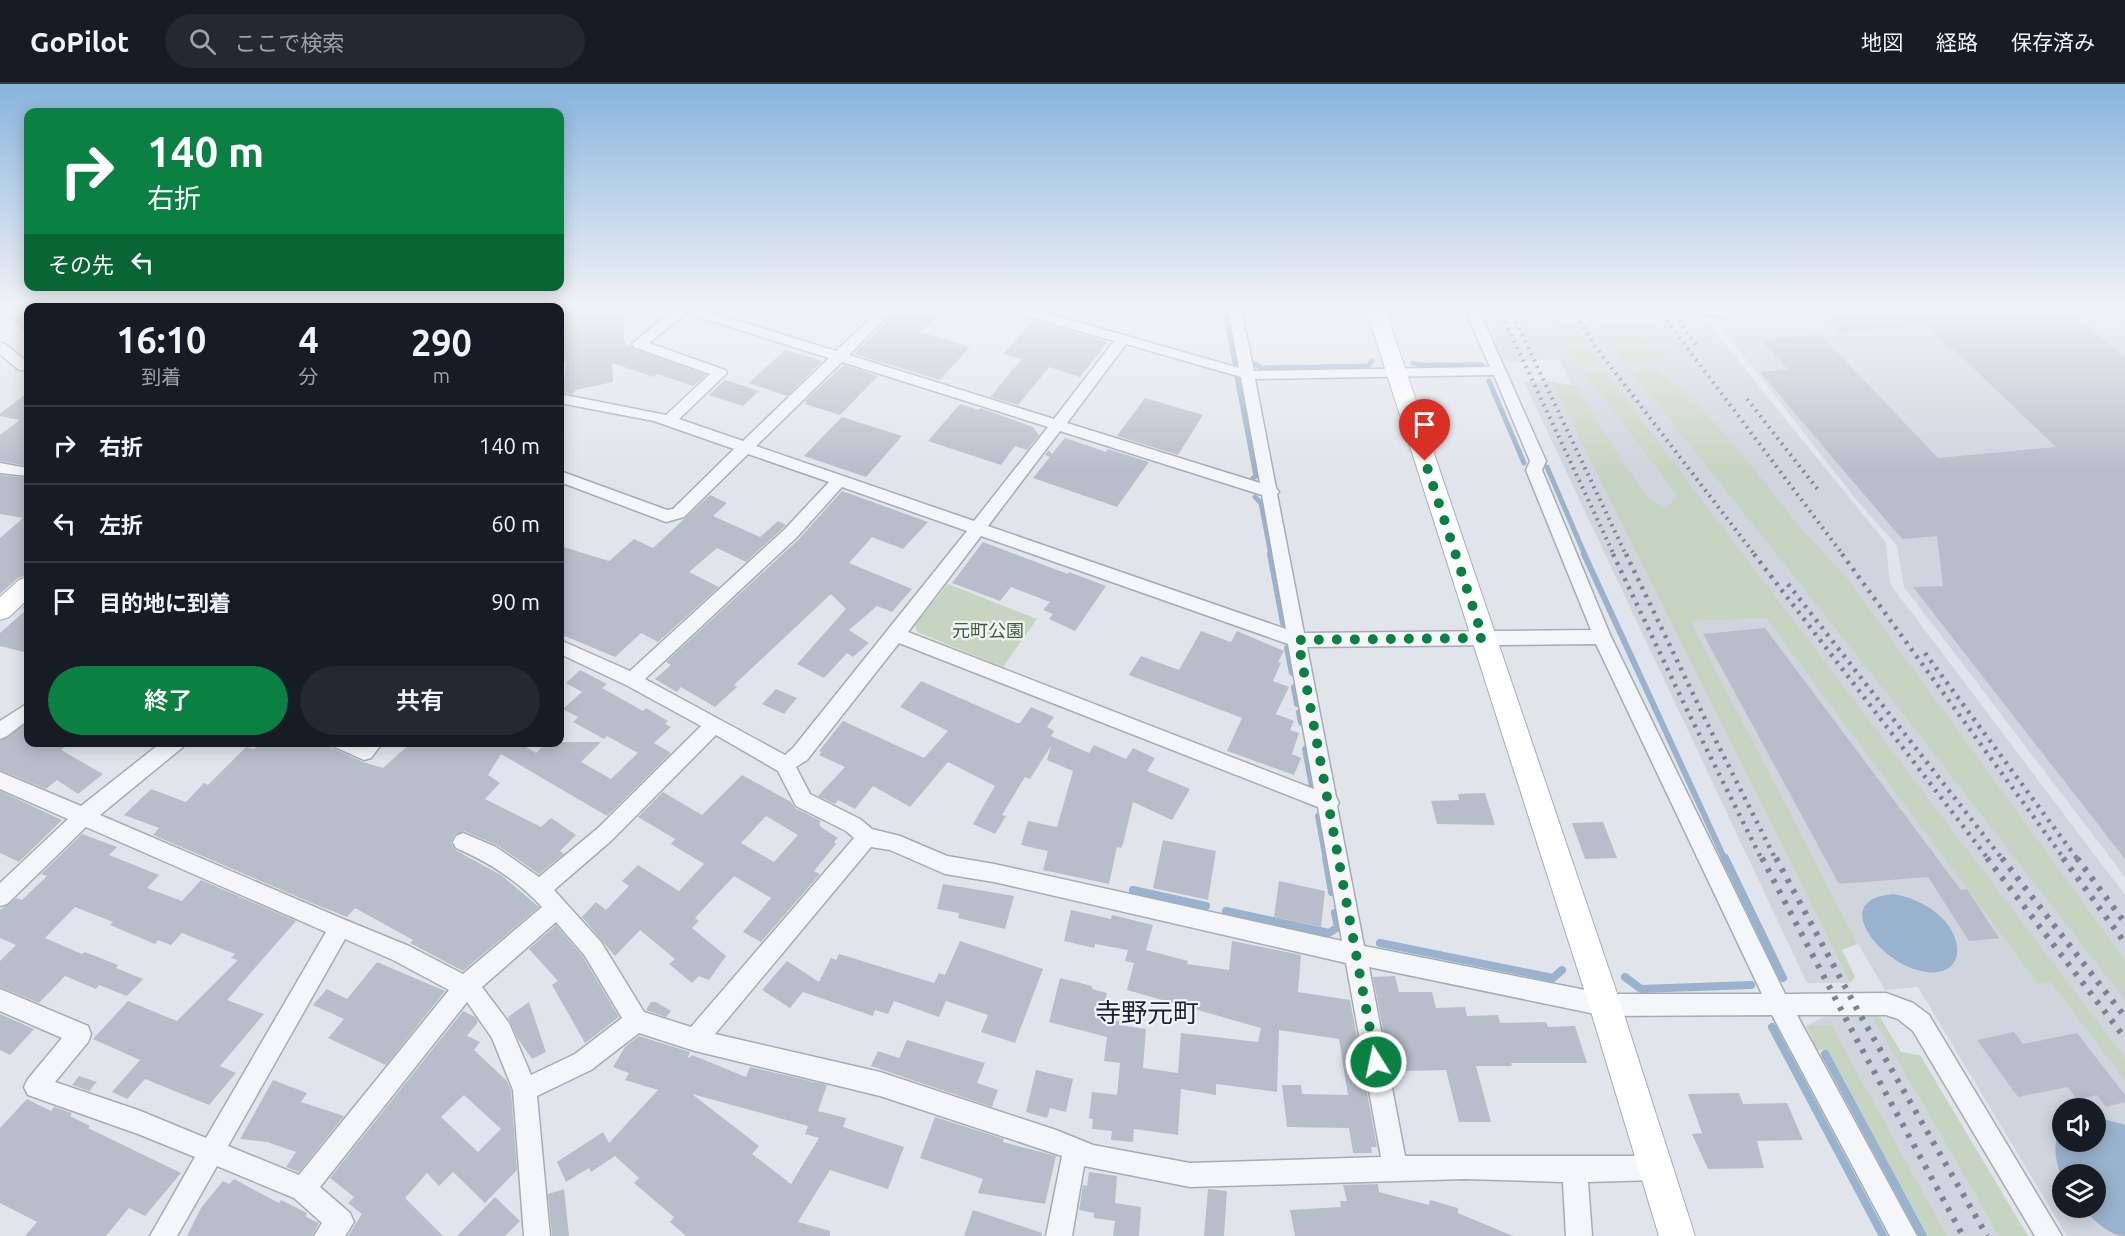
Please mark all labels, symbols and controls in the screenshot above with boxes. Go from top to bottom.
search box [165,14,585,68]
icon: search [186,25,219,58]
text: GoPilot [30,26,129,57]
text: ここで検索 [234,30,344,55]
text: 地図 [1861,30,1903,54]
text: 経路 [1936,30,1978,54]
text: 保存済み [2011,30,2095,54]
text: 140 m [147,128,264,175]
icon: right [48,132,126,210]
text: 右折 [147,183,201,213]
icon: left [126,246,159,279]
text: その先 [48,252,114,277]
text: 16:10 [116,319,206,360]
text: 4 [298,319,319,360]
text: 290 [411,322,472,363]
text: m [433,364,450,387]
text: 到着 [141,365,181,388]
text: 分 [299,365,319,388]
pin [1399,399,1450,461]
icon: arrive [1408,408,1441,441]
icon: right [48,429,81,462]
text: 140 m [479,433,540,458]
text: 右折 [99,434,143,459]
icon: left [48,507,81,540]
text: 60 m [491,511,540,536]
text: 左折 [99,512,143,537]
icon: arrive [48,585,81,618]
text: 90 m [491,589,540,614]
text: 目的地に到着 [99,590,231,615]
park label: 元町公園 [952,620,1024,640]
button: 終了 [48,666,288,735]
button: 共有 [300,666,540,735]
district label: 寺野元町 [1095,998,1199,1027]
position arrow [1344,1030,1408,1094]
map controls [2052,1098,2106,1218]
button: sound [2052,1098,2106,1152]
button: layers [2052,1164,2106,1218]

